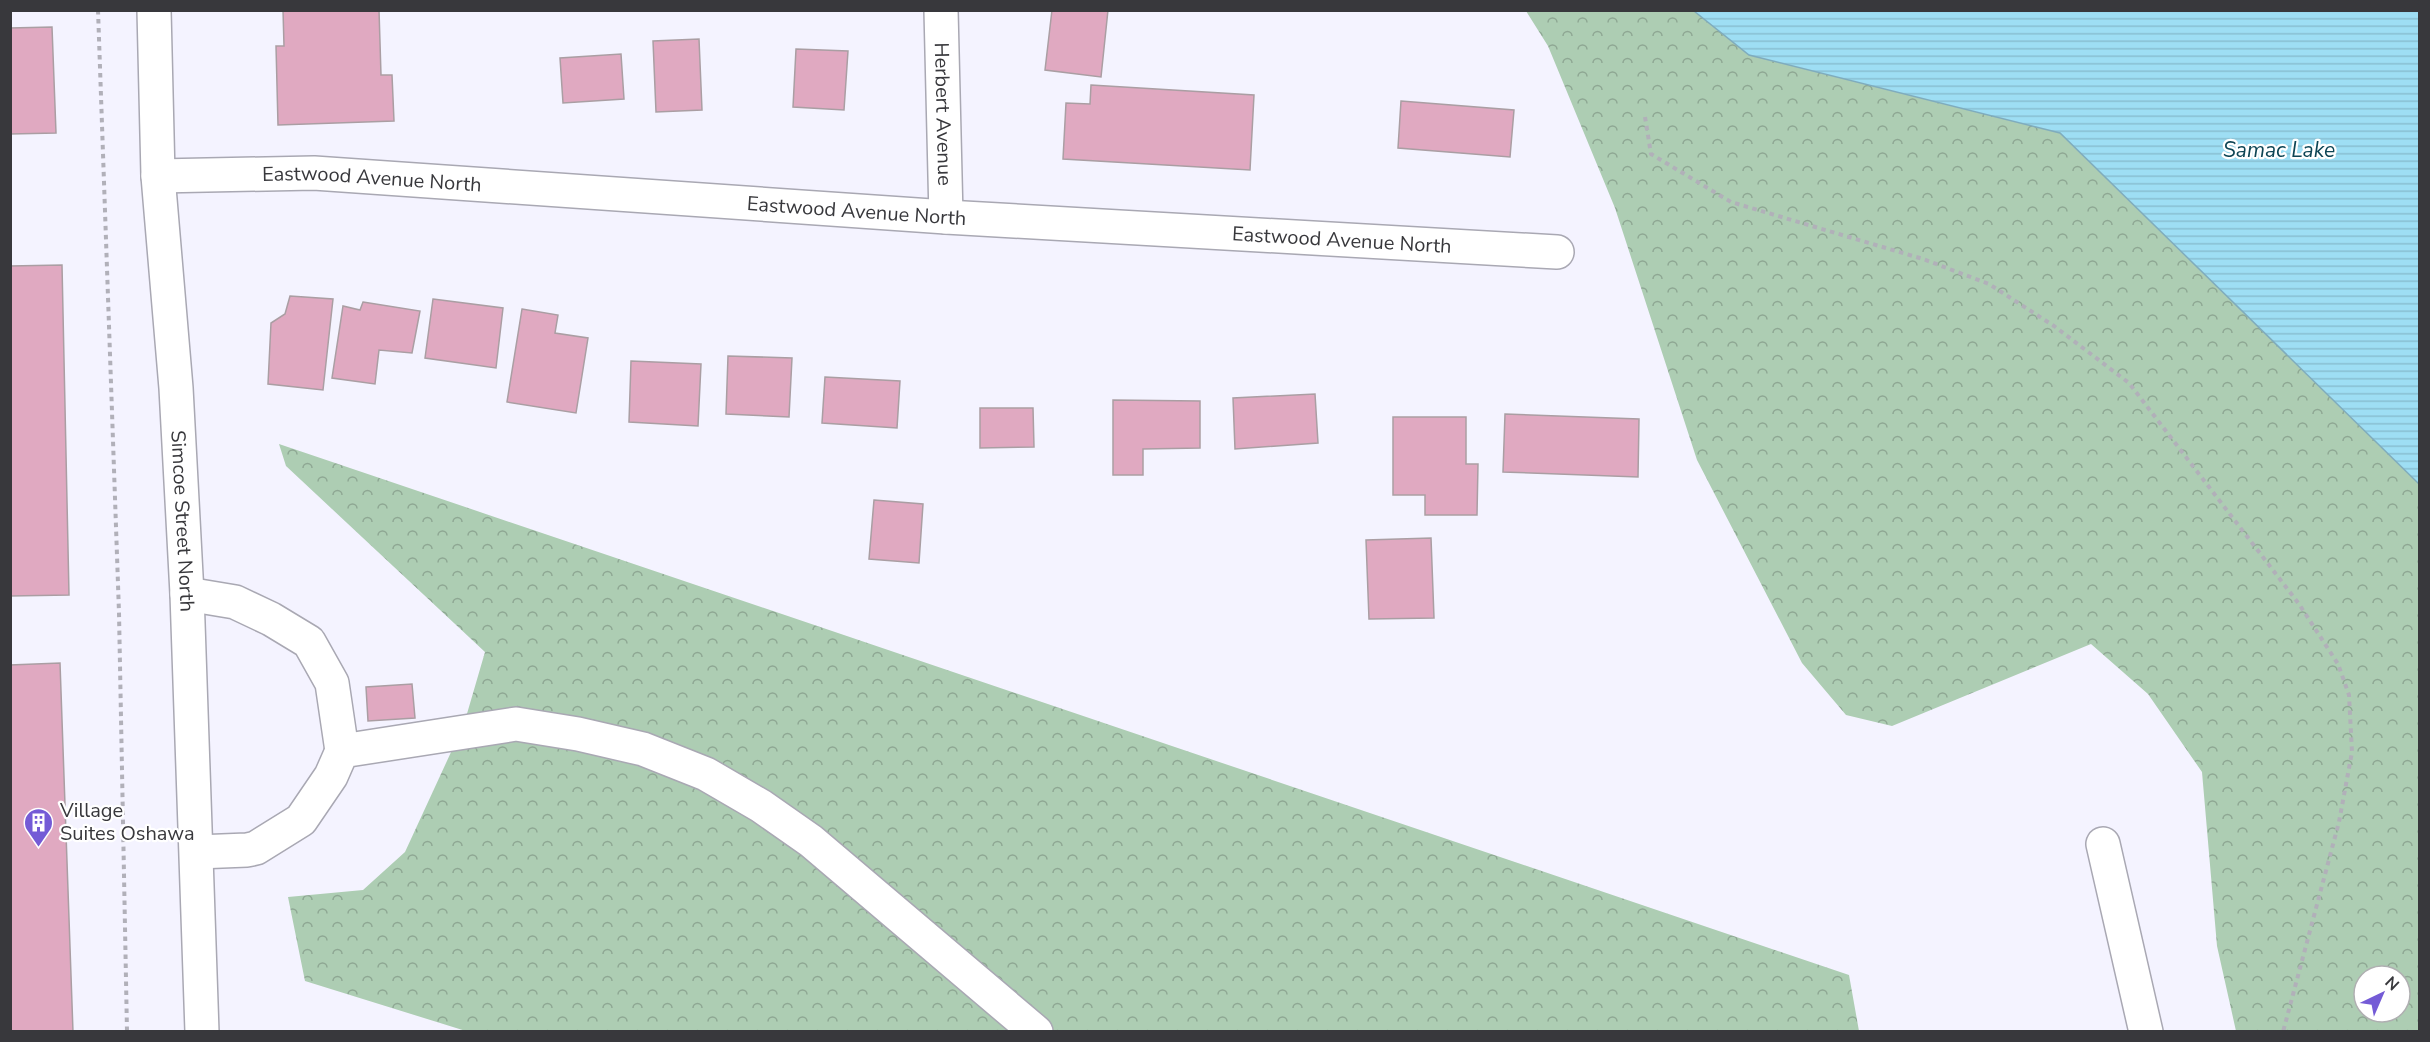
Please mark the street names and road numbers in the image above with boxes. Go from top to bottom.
street label: Herbert Avenue [928,42,958,186]
street label: Eastwood Avenue North [262,160,482,199]
street label: Eastwood Avenue North [746,190,967,232]
street label: Eastwood Avenue North [1231,220,1452,260]
street label: Simcoe Street North [164,430,201,612]

